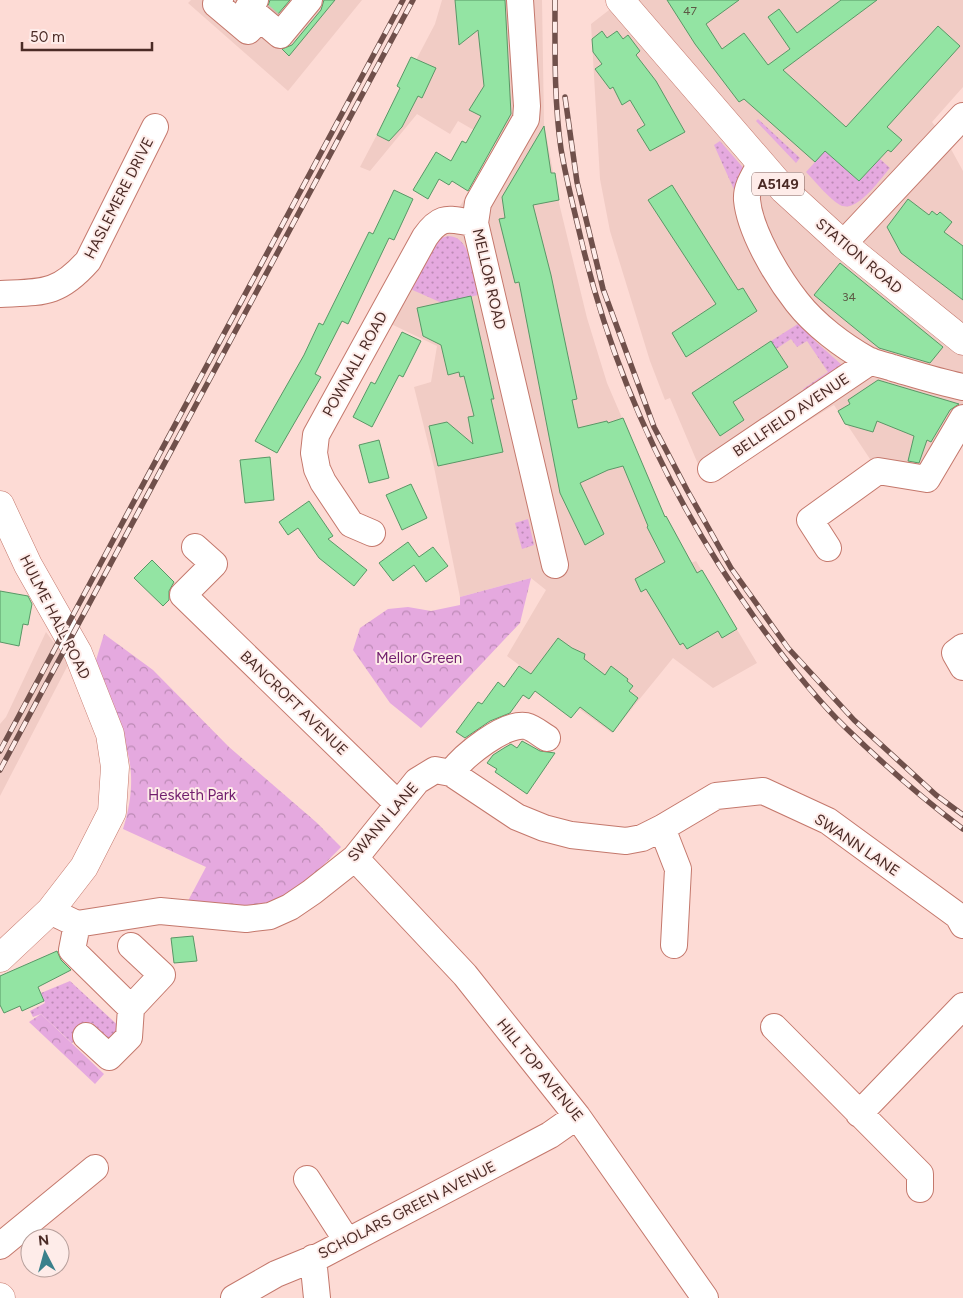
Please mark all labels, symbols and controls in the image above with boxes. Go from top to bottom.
house number: 47 [683,4,697,18]
scale bar [22,20,152,52]
text: 50 m [30,28,65,46]
street label: HASLEMERE DRIVE [81,134,157,262]
road number: A5149 [752,172,804,195]
street label: STATION ROAD [812,215,906,297]
street label: MELLOR ROAD [469,227,509,331]
house number: 34 [842,290,857,304]
street label: POWNALL ROAD [319,308,391,420]
street label: BELLFIELD AVENUE [729,369,853,461]
street label: HULME HALL ROAD [16,552,94,682]
street label: BANCROFT AVENUE [236,647,352,759]
park label: Mellor Green [376,649,462,667]
street label: SWANN LANE [344,779,422,865]
park label: Hesketh Park [148,786,237,804]
street label: SWANN LANE [811,810,903,880]
street label: HILL TOP AVENUE [493,1015,587,1125]
street label: SCHOLARS GREEN AVENUE [315,1157,499,1263]
north arrow [20,1228,70,1278]
text: N [37,1232,50,1250]

